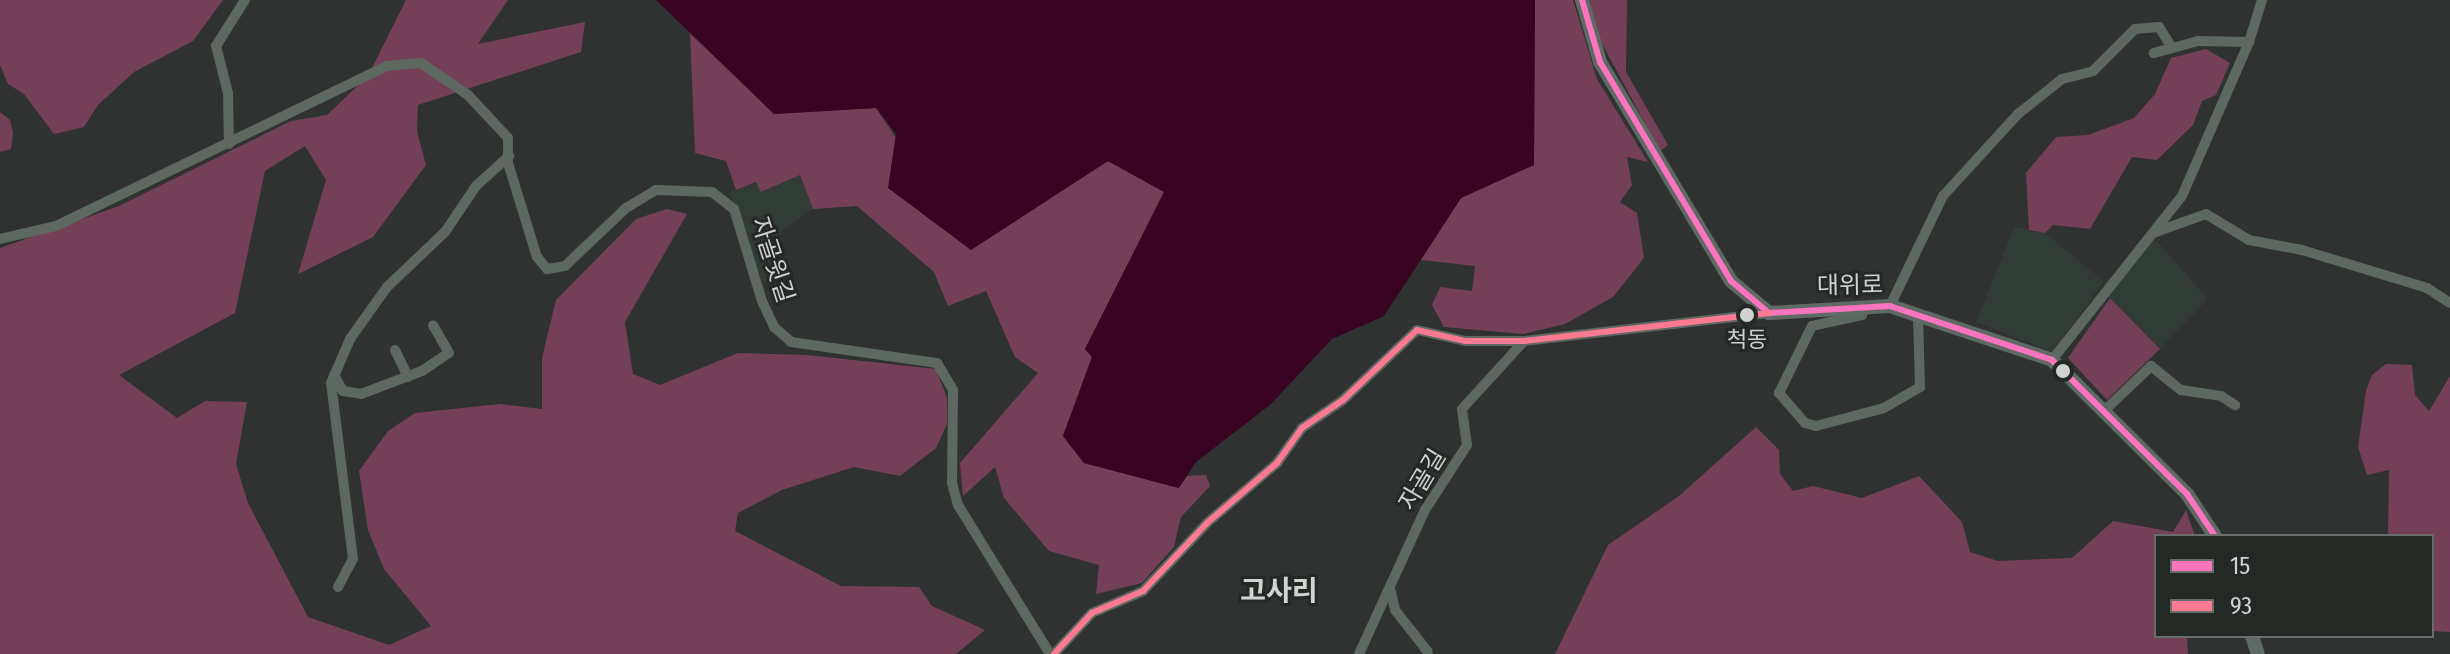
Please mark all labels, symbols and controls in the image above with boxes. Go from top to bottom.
street label: 자골윗길 [745,214,799,306]
street label: 대위로 [1817,271,1883,301]
marker: 척동 [1739,307,1755,323]
place label: 척동 [1727,327,1767,353]
unlabelled marker [2055,363,2071,379]
street label: 자골길 [1394,444,1452,516]
legend [2154,534,2434,638]
text: 15 [2230,552,2250,580]
district label: 고사리 [1240,574,1318,608]
text: 93 [2230,592,2252,620]

